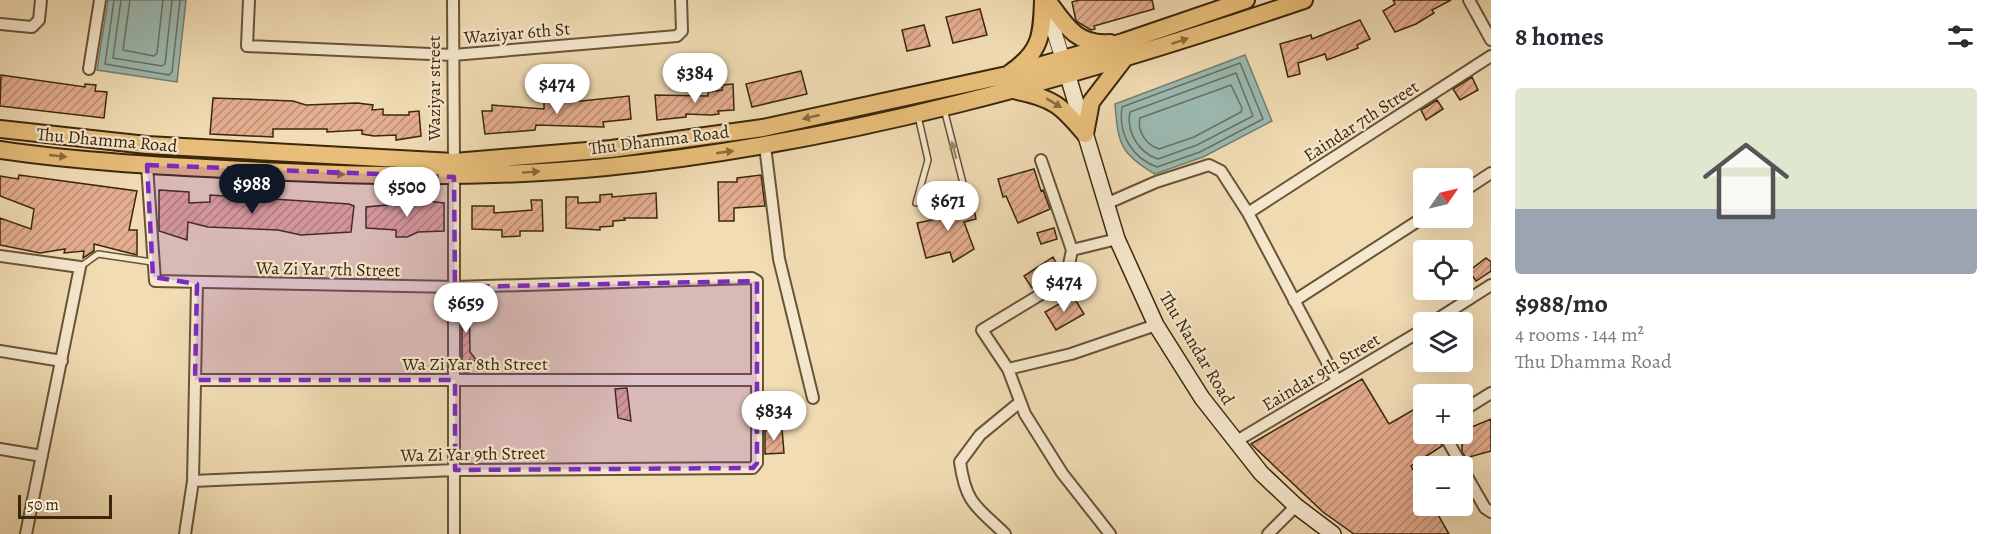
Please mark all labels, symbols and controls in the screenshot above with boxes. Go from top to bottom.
street label: Waziyar 6th St [462,16,571,50]
text: 8 homes [1515,19,1604,54]
icon: filters [1944,20,1977,53]
street label: Waziyar street [422,35,446,142]
one-way arrow [1171,35,1189,45]
pin: $384 [659,53,731,104]
text: $384 [677,59,713,86]
pin: $474 [521,64,593,115]
text: $474 [539,70,575,97]
street label: Eaindar 7th Street [1299,75,1423,167]
one-way arrow [1046,97,1063,108]
one-way arrow [801,113,820,122]
street label: Thu Dhamma Road [587,119,731,161]
street label: Thu Dhamma Road [36,122,179,158]
icon: home [1692,127,1800,235]
one-way arrow [949,141,959,159]
one-way arrow [716,147,735,156]
one-way arrow [49,151,68,161]
pin: $988 [216,164,288,215]
pin: $500 [371,167,443,218]
one-way arrow [522,167,541,177]
north arrow [1413,168,1473,228]
map controls [1413,168,1473,516]
text: $988 [233,170,271,197]
one-way arrow [327,170,346,179]
text: $500 [388,173,426,200]
pin: $671 [912,181,984,232]
text: $671 [931,187,965,214]
button: locate [1413,240,1473,300]
street label: Wa Zi Yar 7th Street [255,256,401,282]
pin: $474 [1028,262,1100,313]
text: $474 [1046,268,1082,295]
pin: $659 [430,283,502,334]
text: $988/mo [1515,286,1608,321]
street label: Thu Nandar Road [1154,287,1240,409]
text: $659 [448,289,484,316]
button: layers [1413,312,1473,372]
text: 4 rooms · 144 m² [1515,321,1644,348]
street label: Eaindar 9th Street [1258,327,1385,417]
text: Thu Dhamma Road [1515,348,1672,375]
street label: Wa Zi Yar 8th Street [401,352,548,376]
button: + [1413,384,1473,444]
pin: $834 [738,391,810,442]
text: $834 [756,397,792,424]
street label: Wa Zi Yar 9th Street [399,441,546,467]
button: − [1413,456,1473,516]
scale bar [18,492,112,520]
text: 50 m [27,494,59,516]

